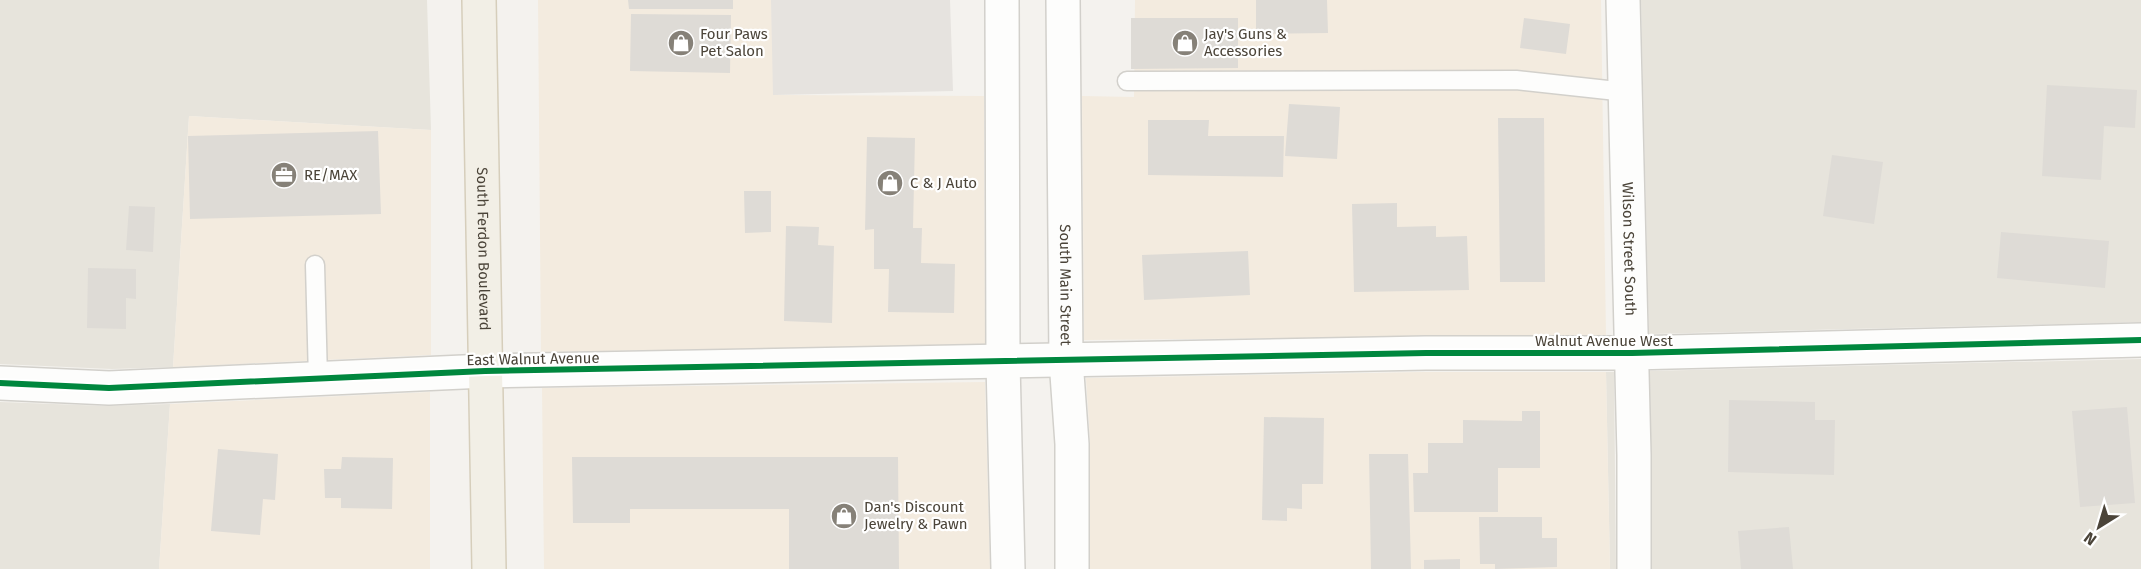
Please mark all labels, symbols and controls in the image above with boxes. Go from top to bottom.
place label: Four Paws Pet Salon [700,25,768,60]
place label: Jay's Guns & Accessories [1204,25,1287,60]
shop icon: Four Paws Pet Salon [666,28,696,58]
shop icon: Jay's Guns & Accessories [1170,28,1200,58]
office icon: RE/MAX [269,160,299,190]
place label: RE/MAX [304,166,358,184]
street label: South Ferdon Boulevard [473,167,494,331]
shop icon: C & J Auto [875,168,905,198]
place label: C & J Auto [910,174,977,192]
street label: Wilson Street South [1618,182,1640,316]
street label: South Main Street [1056,224,1075,346]
street label: Walnut Avenue West [1535,332,1674,350]
street label: East Walnut Avenue [466,349,600,369]
north arrow [2069,497,2129,557]
place label: Dan's Discount Jewelry & Pawn [864,498,968,533]
shop icon: Dan's Discount Jewelry & Pawn [829,501,859,531]
text: N [2080,528,2100,549]

